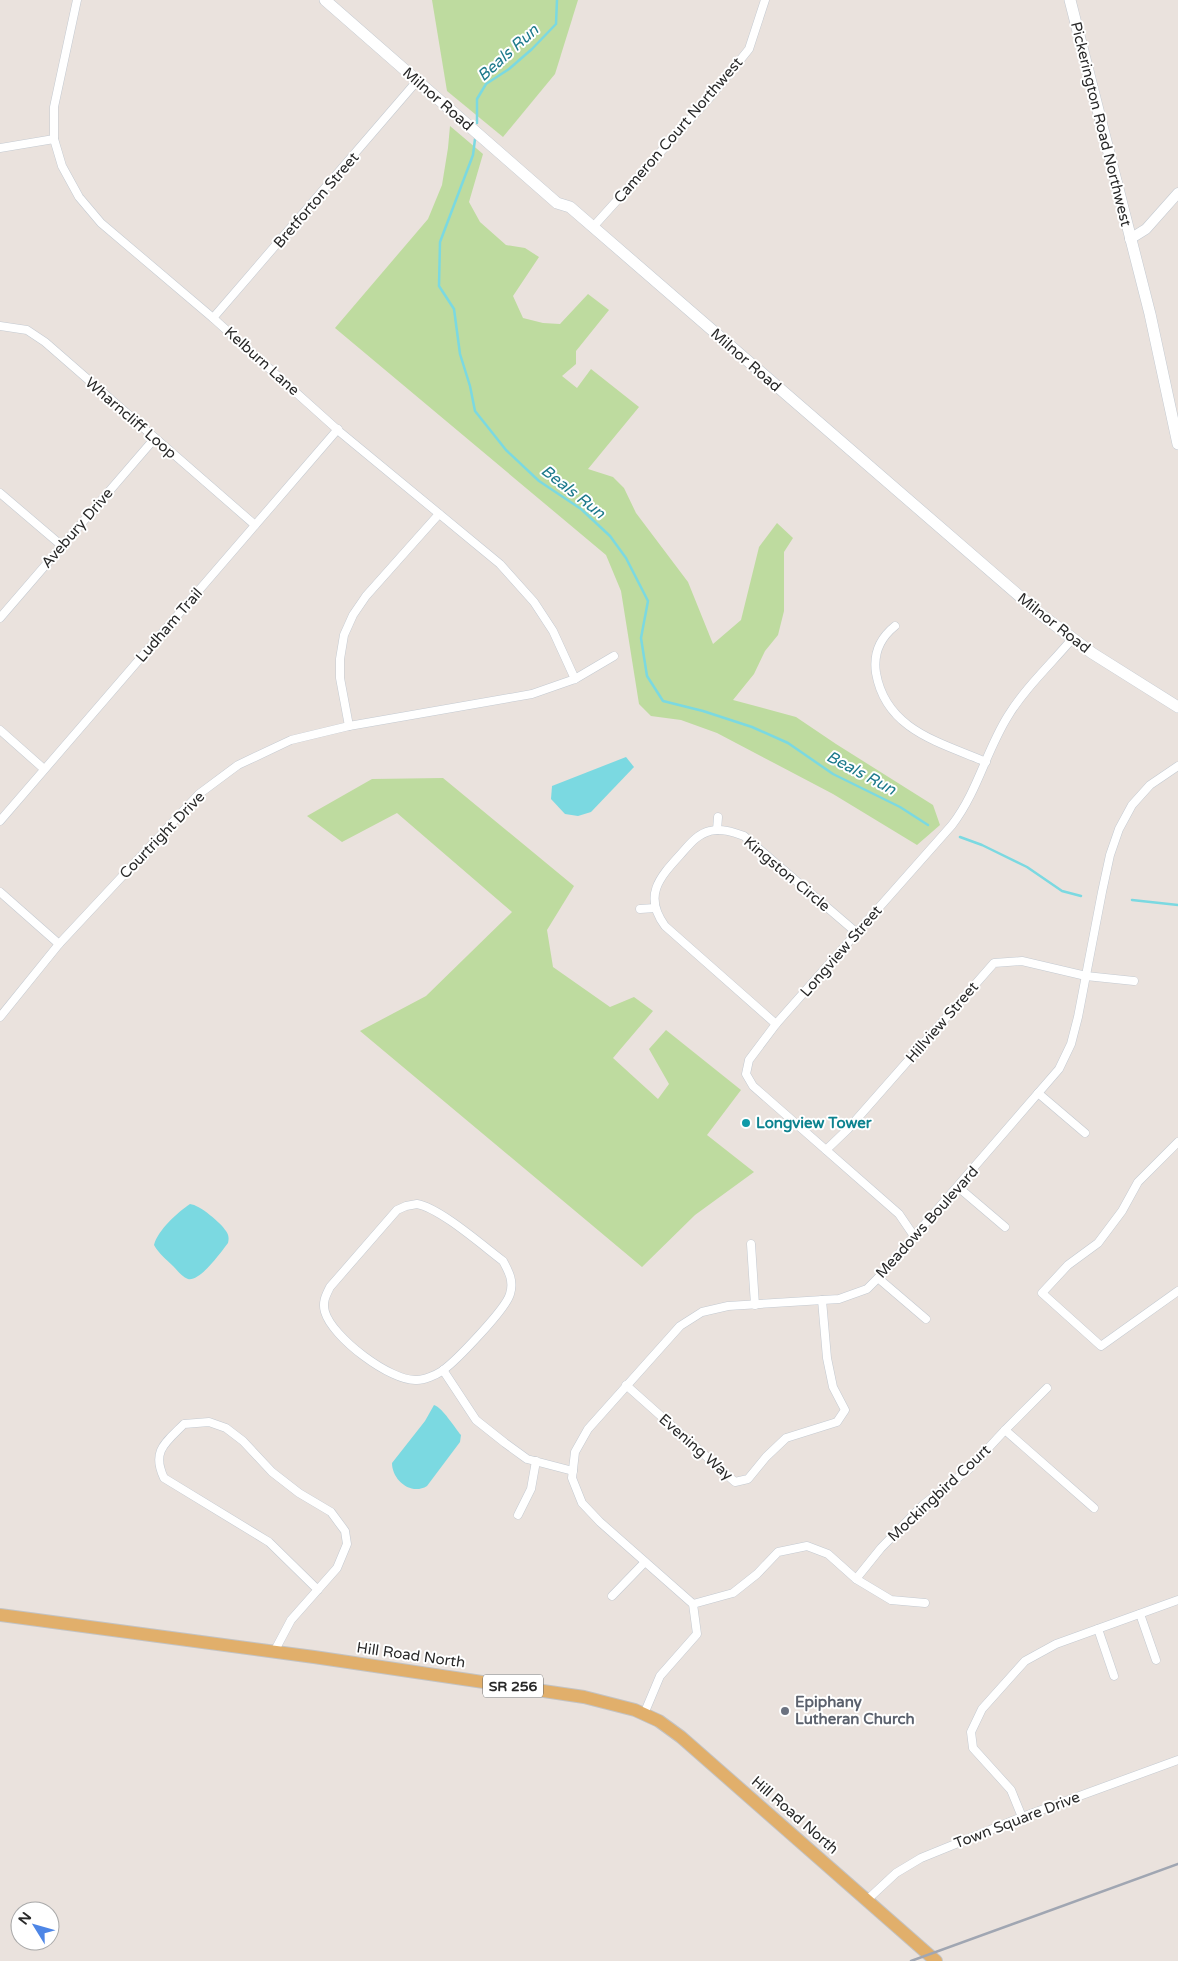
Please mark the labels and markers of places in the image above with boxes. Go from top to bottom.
place label: Longview Tower [756,1114,872,1133]
marker: Longview Tower [740,1117,752,1129]
place label: Epiphany Lutheran Church [795,1693,915,1728]
marker: Epiphany Lutheran Church [779,1705,791,1717]

